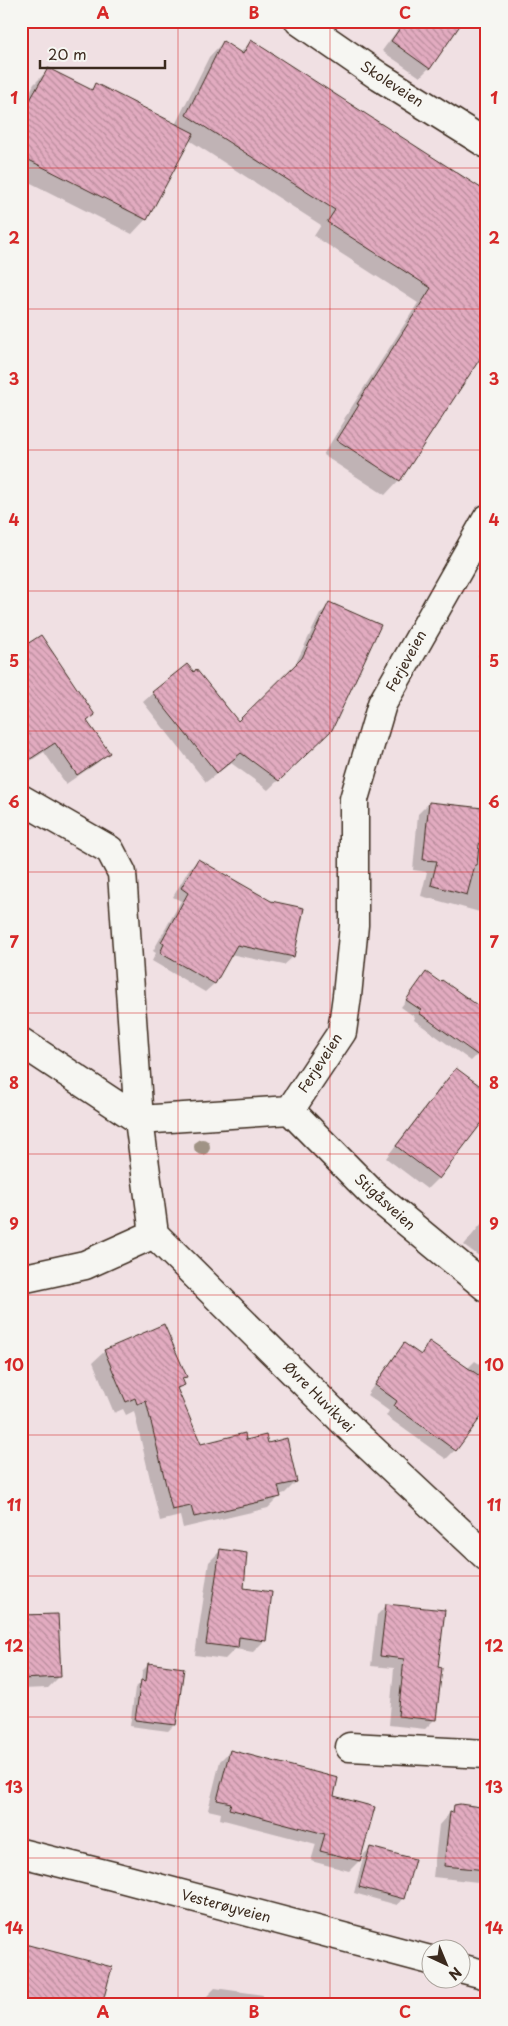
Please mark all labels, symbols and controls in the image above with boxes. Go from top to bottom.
text: A [97,0,110,24]
text: B [249,0,260,24]
text: C [399,0,411,24]
scale bar [40,38,165,70]
text: 20 m [48,42,87,65]
street label: Skoleveien [357,55,428,112]
text: 1 [10,85,18,109]
text: 1 [490,85,498,109]
text: 2 [8,225,20,249]
text: 2 [488,225,500,249]
text: 3 [9,366,19,390]
text: 3 [489,366,499,390]
text: 4 [9,507,20,531]
text: 4 [489,507,500,531]
street label: Ferjeveien [380,626,431,695]
text: 5 [9,648,19,672]
text: 5 [489,648,499,672]
text: 6 [8,789,20,813]
text: 6 [488,789,500,813]
text: 7 [9,929,19,953]
text: 7 [489,929,499,953]
street label: Ferjeveien [292,1029,347,1097]
text: 8 [9,1070,19,1094]
text: 8 [489,1070,499,1094]
street label: Stigåsveien [350,1168,421,1235]
text: 9 [9,1211,19,1235]
text: 9 [489,1211,499,1235]
text: 10 [4,1352,24,1376]
text: 10 [484,1352,504,1376]
street label: Øvre Huvikvei [279,1356,360,1437]
text: 11 [7,1492,21,1516]
text: 11 [487,1492,501,1516]
text: 12 [5,1633,23,1657]
text: 12 [485,1633,503,1657]
text: 13 [5,1774,23,1798]
text: 13 [485,1774,503,1798]
street label: Vesterøyveien [179,1883,273,1928]
text: 14 [5,1915,23,1939]
text: 14 [485,1915,503,1939]
north arrow [420,1938,470,1988]
text: N [444,1962,467,1985]
text: A [97,1999,110,2023]
text: B [249,1999,260,2023]
text: C [399,1999,411,2023]

